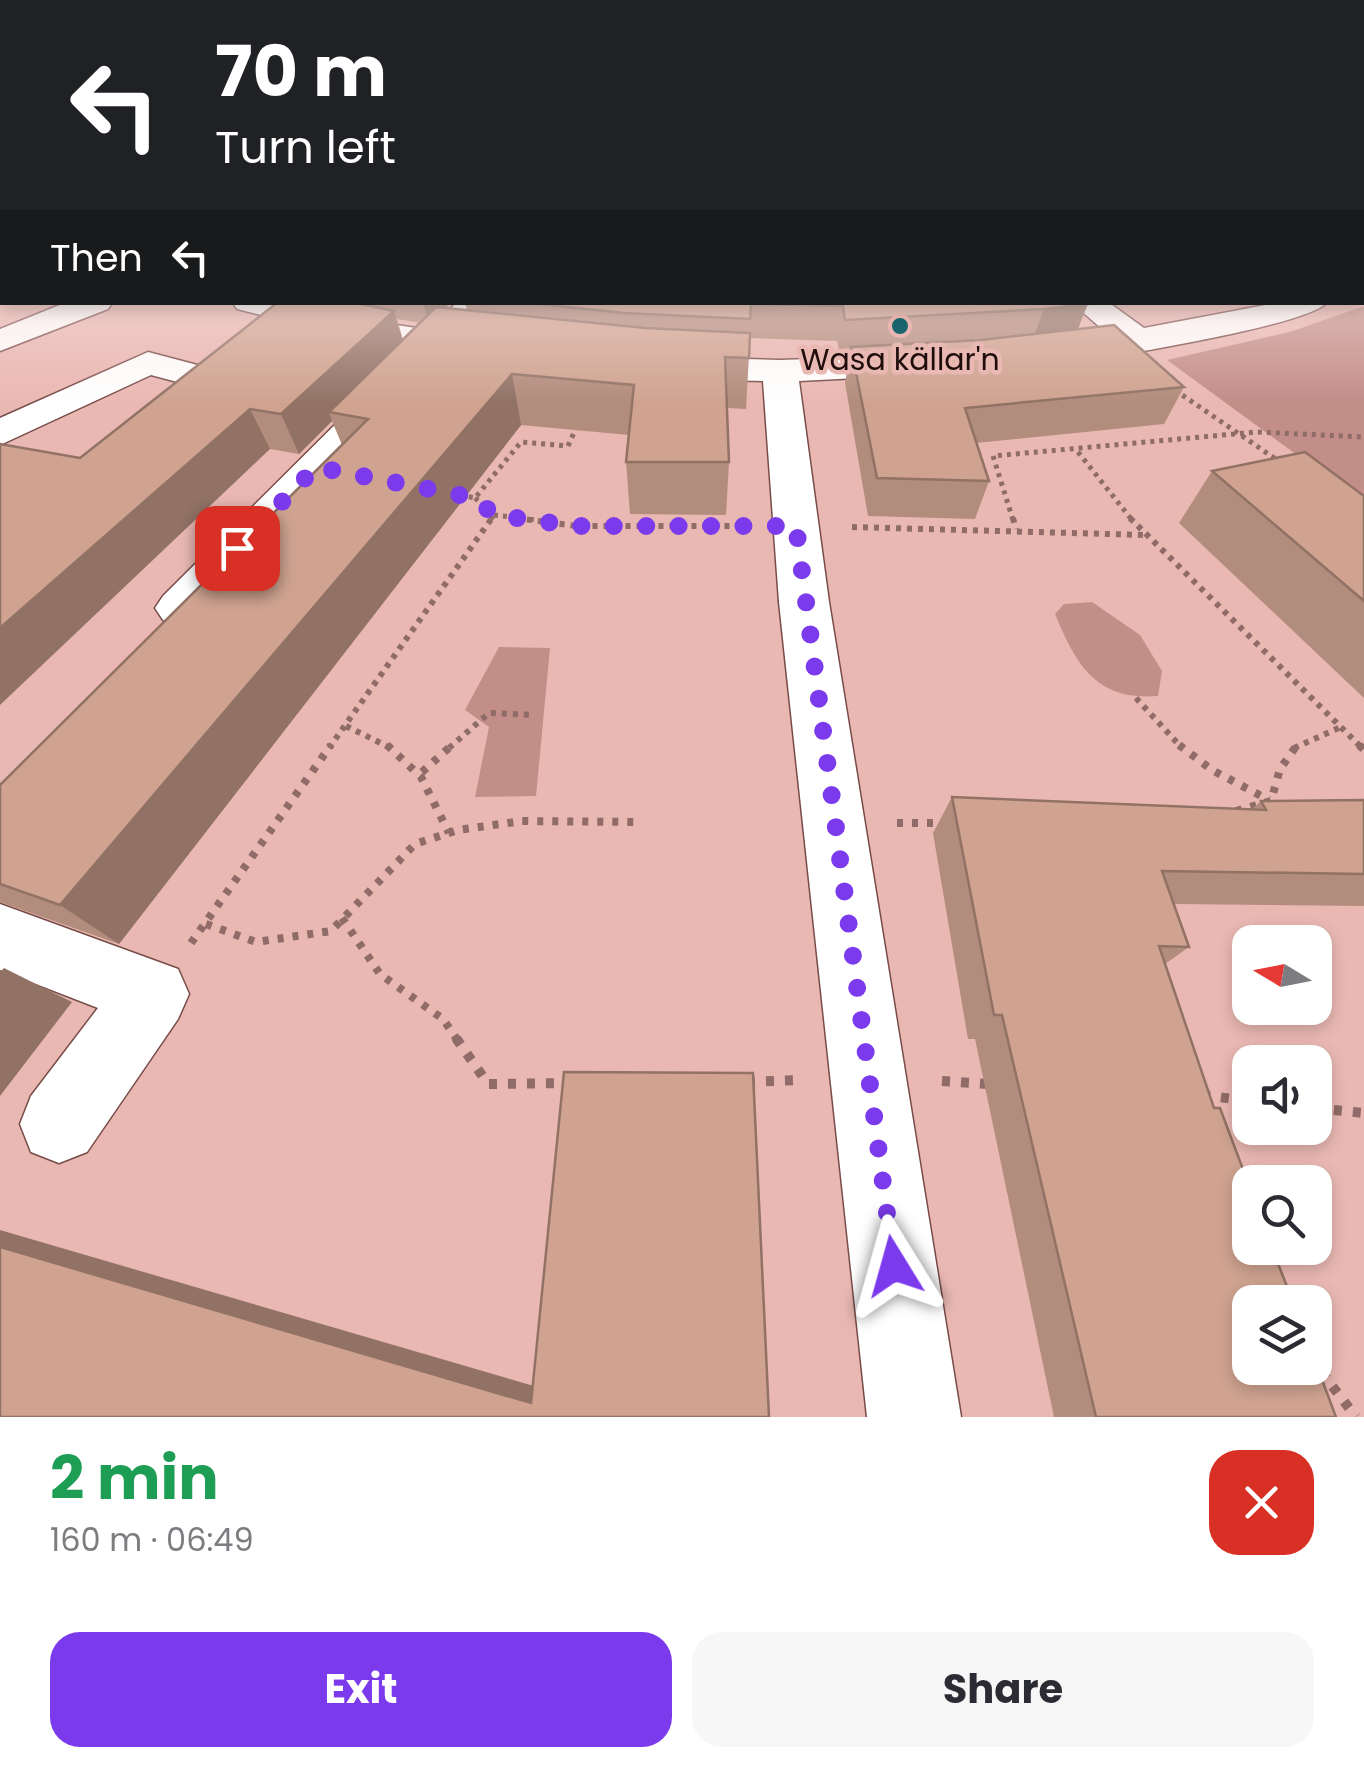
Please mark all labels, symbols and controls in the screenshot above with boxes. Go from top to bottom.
text: 70 m [215,22,387,121]
icon: left [50,40,180,170]
text: Turn left [215,116,396,179]
icon: left [163,230,218,285]
text: Then [50,231,143,284]
marker: Wasa källar'n [889,315,911,337]
place label: Wasa källar'n [800,338,1000,381]
pin [195,506,280,591]
icon: arrive [210,521,265,576]
north arrow [1232,925,1332,1025]
map controls [1232,925,1332,1385]
button: sound [1232,1045,1332,1145]
button: search [1232,1165,1332,1265]
position arrow [842,1214,946,1318]
button: layers [1232,1285,1332,1385]
text: 2 min [50,1436,219,1520]
button: close [1209,1450,1314,1555]
text: 160 m · 06:49 [50,1517,254,1562]
button: Exit [50,1632,672,1747]
button: Share [692,1632,1314,1747]

